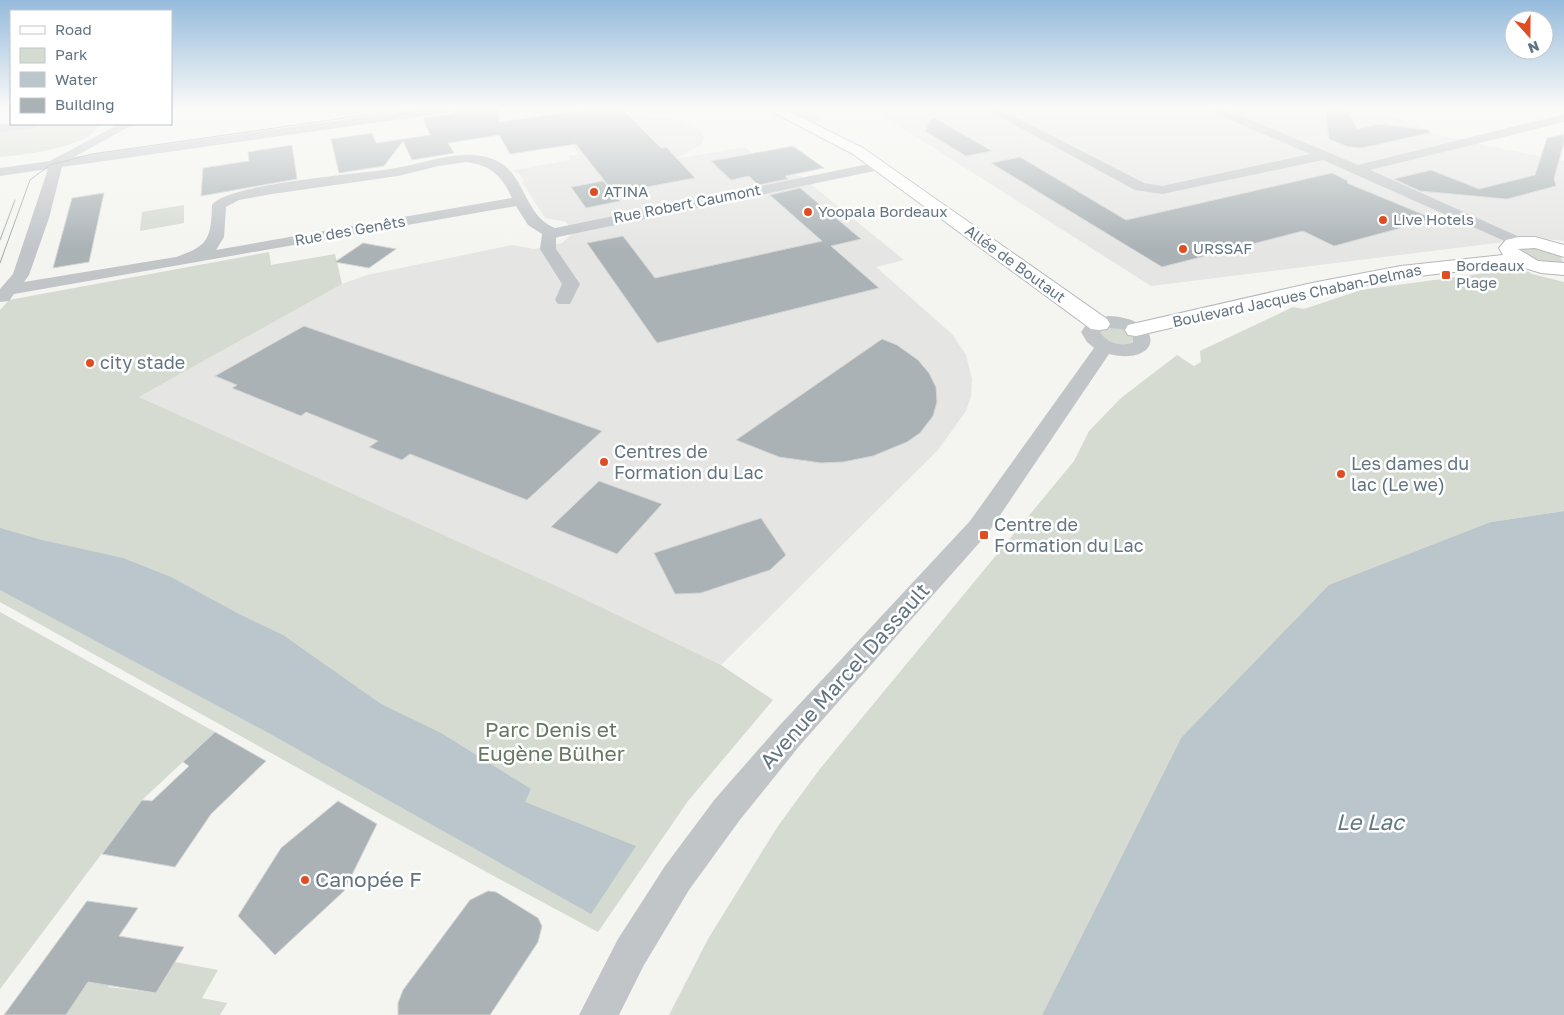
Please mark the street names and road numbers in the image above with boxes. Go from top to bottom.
street label: Rue Robert Caumont [612,180,762,226]
street label: Rue des Genêts [293,211,407,249]
street label: Allée de Boutaut [962,221,1069,306]
street label: Boulevard Jacques Chaban-Delmas [1171,260,1423,330]
street label: Avenue Marcel Dassault [754,577,935,774]

